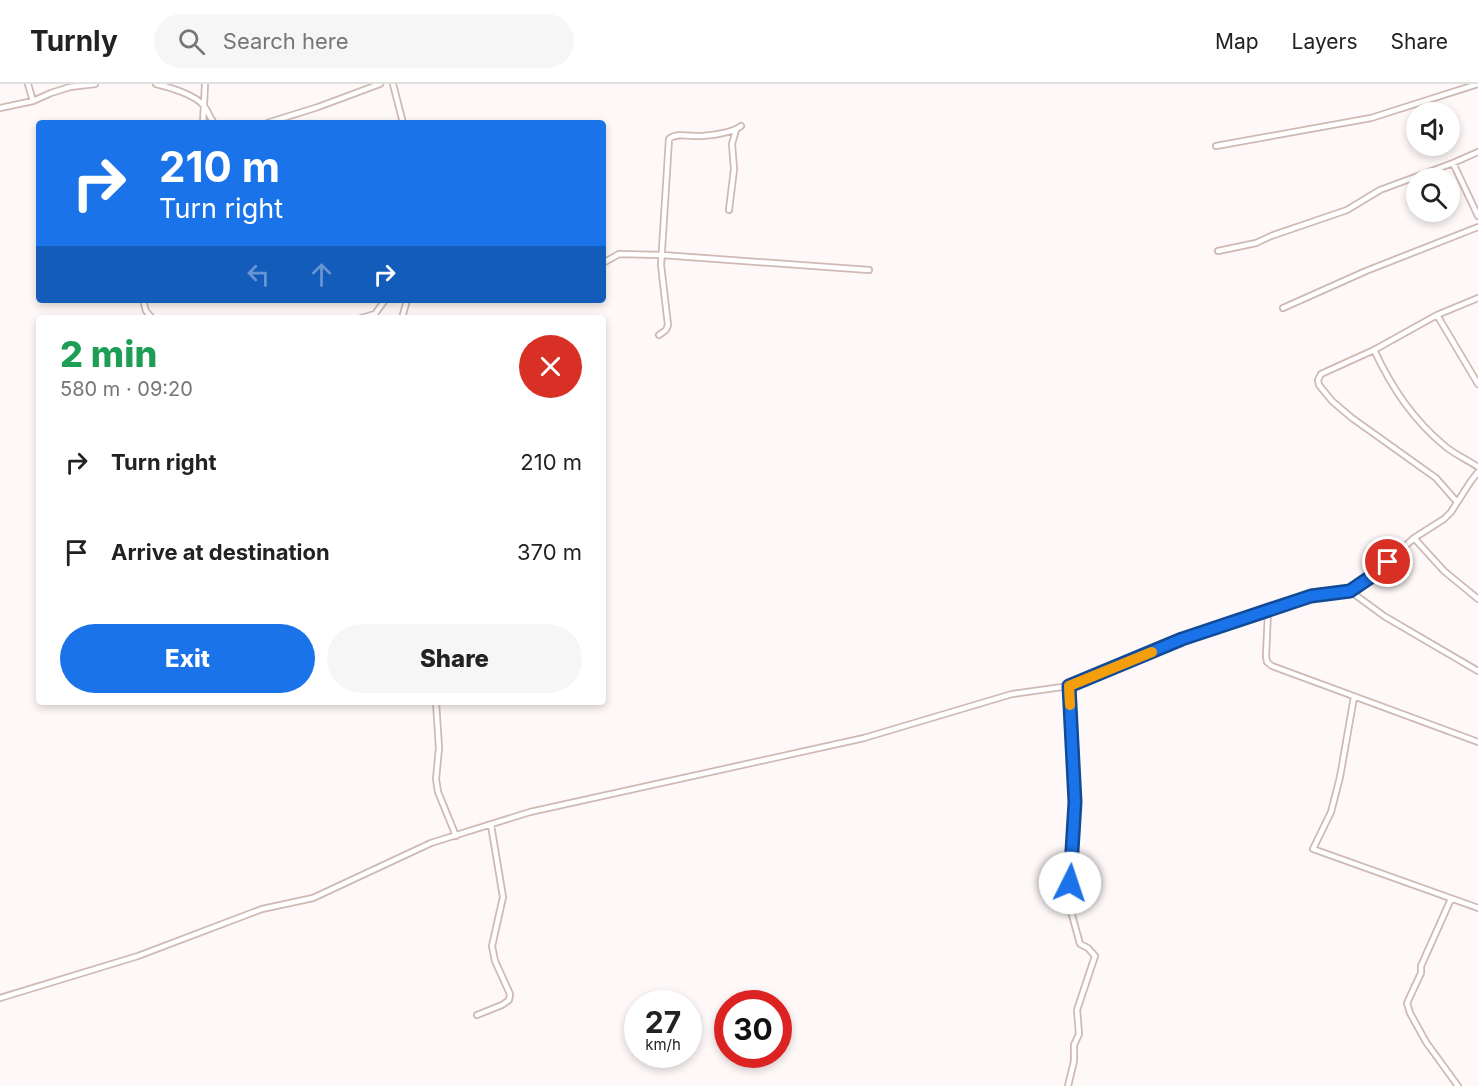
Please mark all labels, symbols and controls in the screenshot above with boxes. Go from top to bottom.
search box [154,14,574,68]
text: Turnly [30,24,118,58]
icon: search [175,25,208,58]
text: Search here [223,28,349,54]
text: Map [1215,29,1259,54]
text: Layers [1292,29,1358,54]
text: Share [1391,29,1448,54]
map controls [1406,102,1460,222]
button: sound [1406,102,1460,156]
text: 210 m [159,141,280,192]
icon: right [60,144,138,222]
button: search [1406,168,1460,222]
text: Turn right [159,192,283,225]
icon: left [242,258,275,291]
icon: ahead [305,258,338,291]
icon: right [368,258,401,291]
text: 2 min [60,332,157,376]
button: close [519,335,582,398]
text: 580 m · 09:20 [60,377,193,401]
icon: right [60,446,93,479]
text: Turn right [111,449,217,475]
text: 210 m [520,449,582,475]
icon: arrive [60,536,93,569]
pin [1362,536,1413,587]
text: Arrive at destination [111,539,330,565]
text: 370 m [517,539,582,565]
icon: arrive [1371,545,1404,578]
button: Exit [60,624,315,693]
button: Share [327,624,582,693]
position arrow [1038,851,1102,915]
speed limit sign: 30 [714,990,792,1068]
text: 27 [645,1004,681,1040]
text: km/h [645,1035,681,1054]

